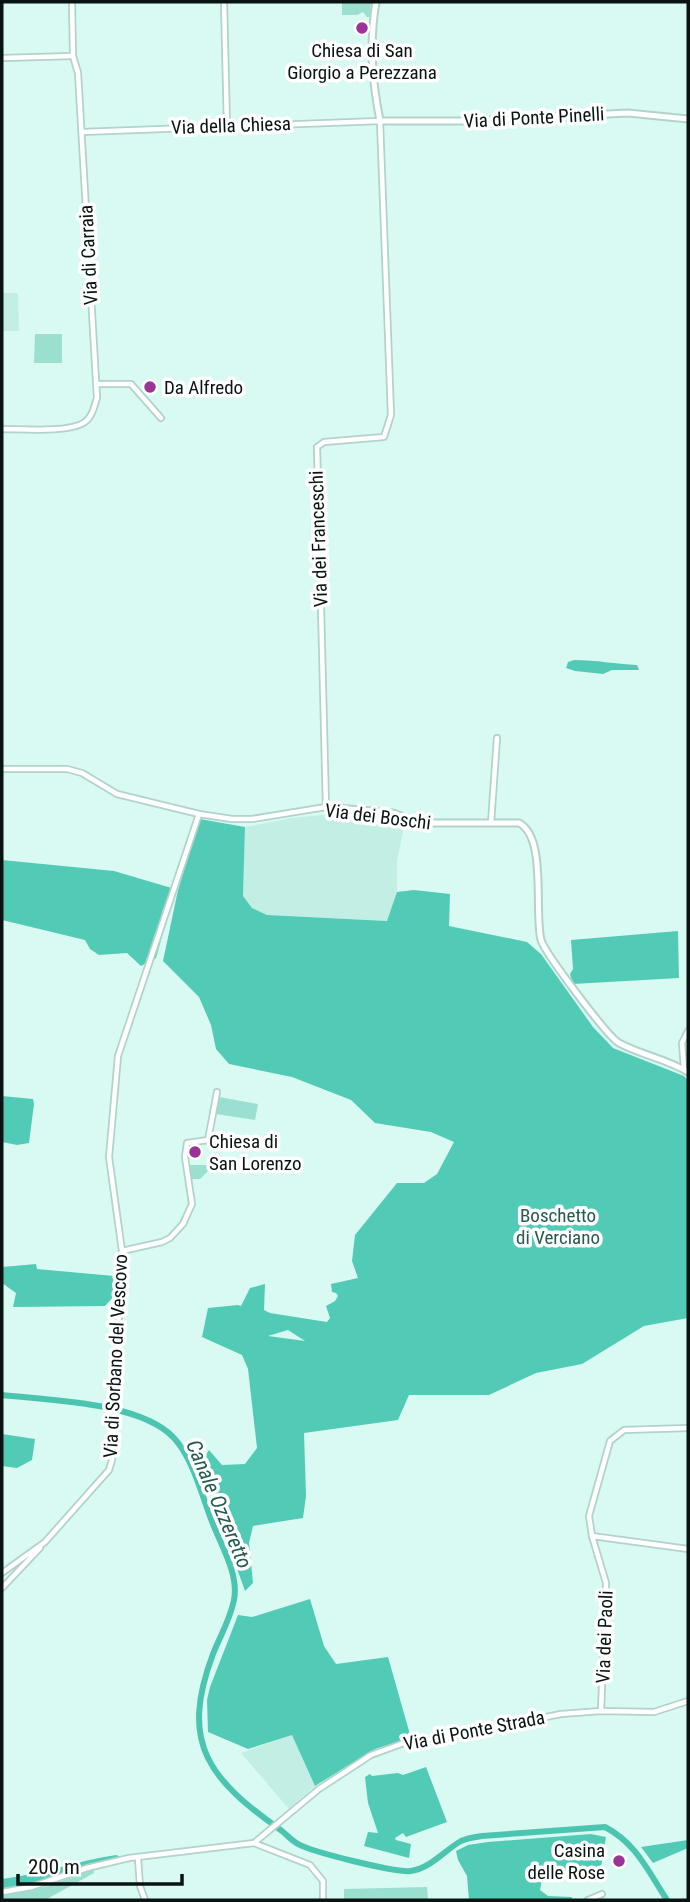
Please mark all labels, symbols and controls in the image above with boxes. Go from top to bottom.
marker: Chiesa di San Giorgio a Perezzana [354,20,370,36]
place label: Chiesa di San Giorgio a Perezzana [287,39,437,84]
street label: Via di Ponte Pinelli [463,102,605,133]
street label: Via della Chiesa [171,112,291,139]
street label: Via di Carraia [74,204,103,306]
place label: Da Alfredo [164,376,243,399]
marker: Da Alfredo [142,379,158,395]
street label: Via dei Franceschi [305,470,332,608]
street label: Via dei Boschi [324,799,432,834]
place label: Chiesa di San Lorenzo [209,1130,302,1175]
marker: Chiesa di San Lorenzo [187,1144,203,1160]
park label: Boschetto di Verciano [516,1204,600,1249]
street label: Via di Sorbano del Vescovo [99,1254,132,1458]
water label: Canale Ozzeretto [181,1436,257,1572]
street label: Via dei Paoli [591,1590,618,1684]
street label: Via di Ponte Strada [402,1706,547,1755]
place label: Casina delle Rose [527,1839,605,1884]
scale bar [18,1842,182,1886]
marker: Casina delle Rose [611,1853,627,1869]
text: 200 m [28,1855,80,1879]

